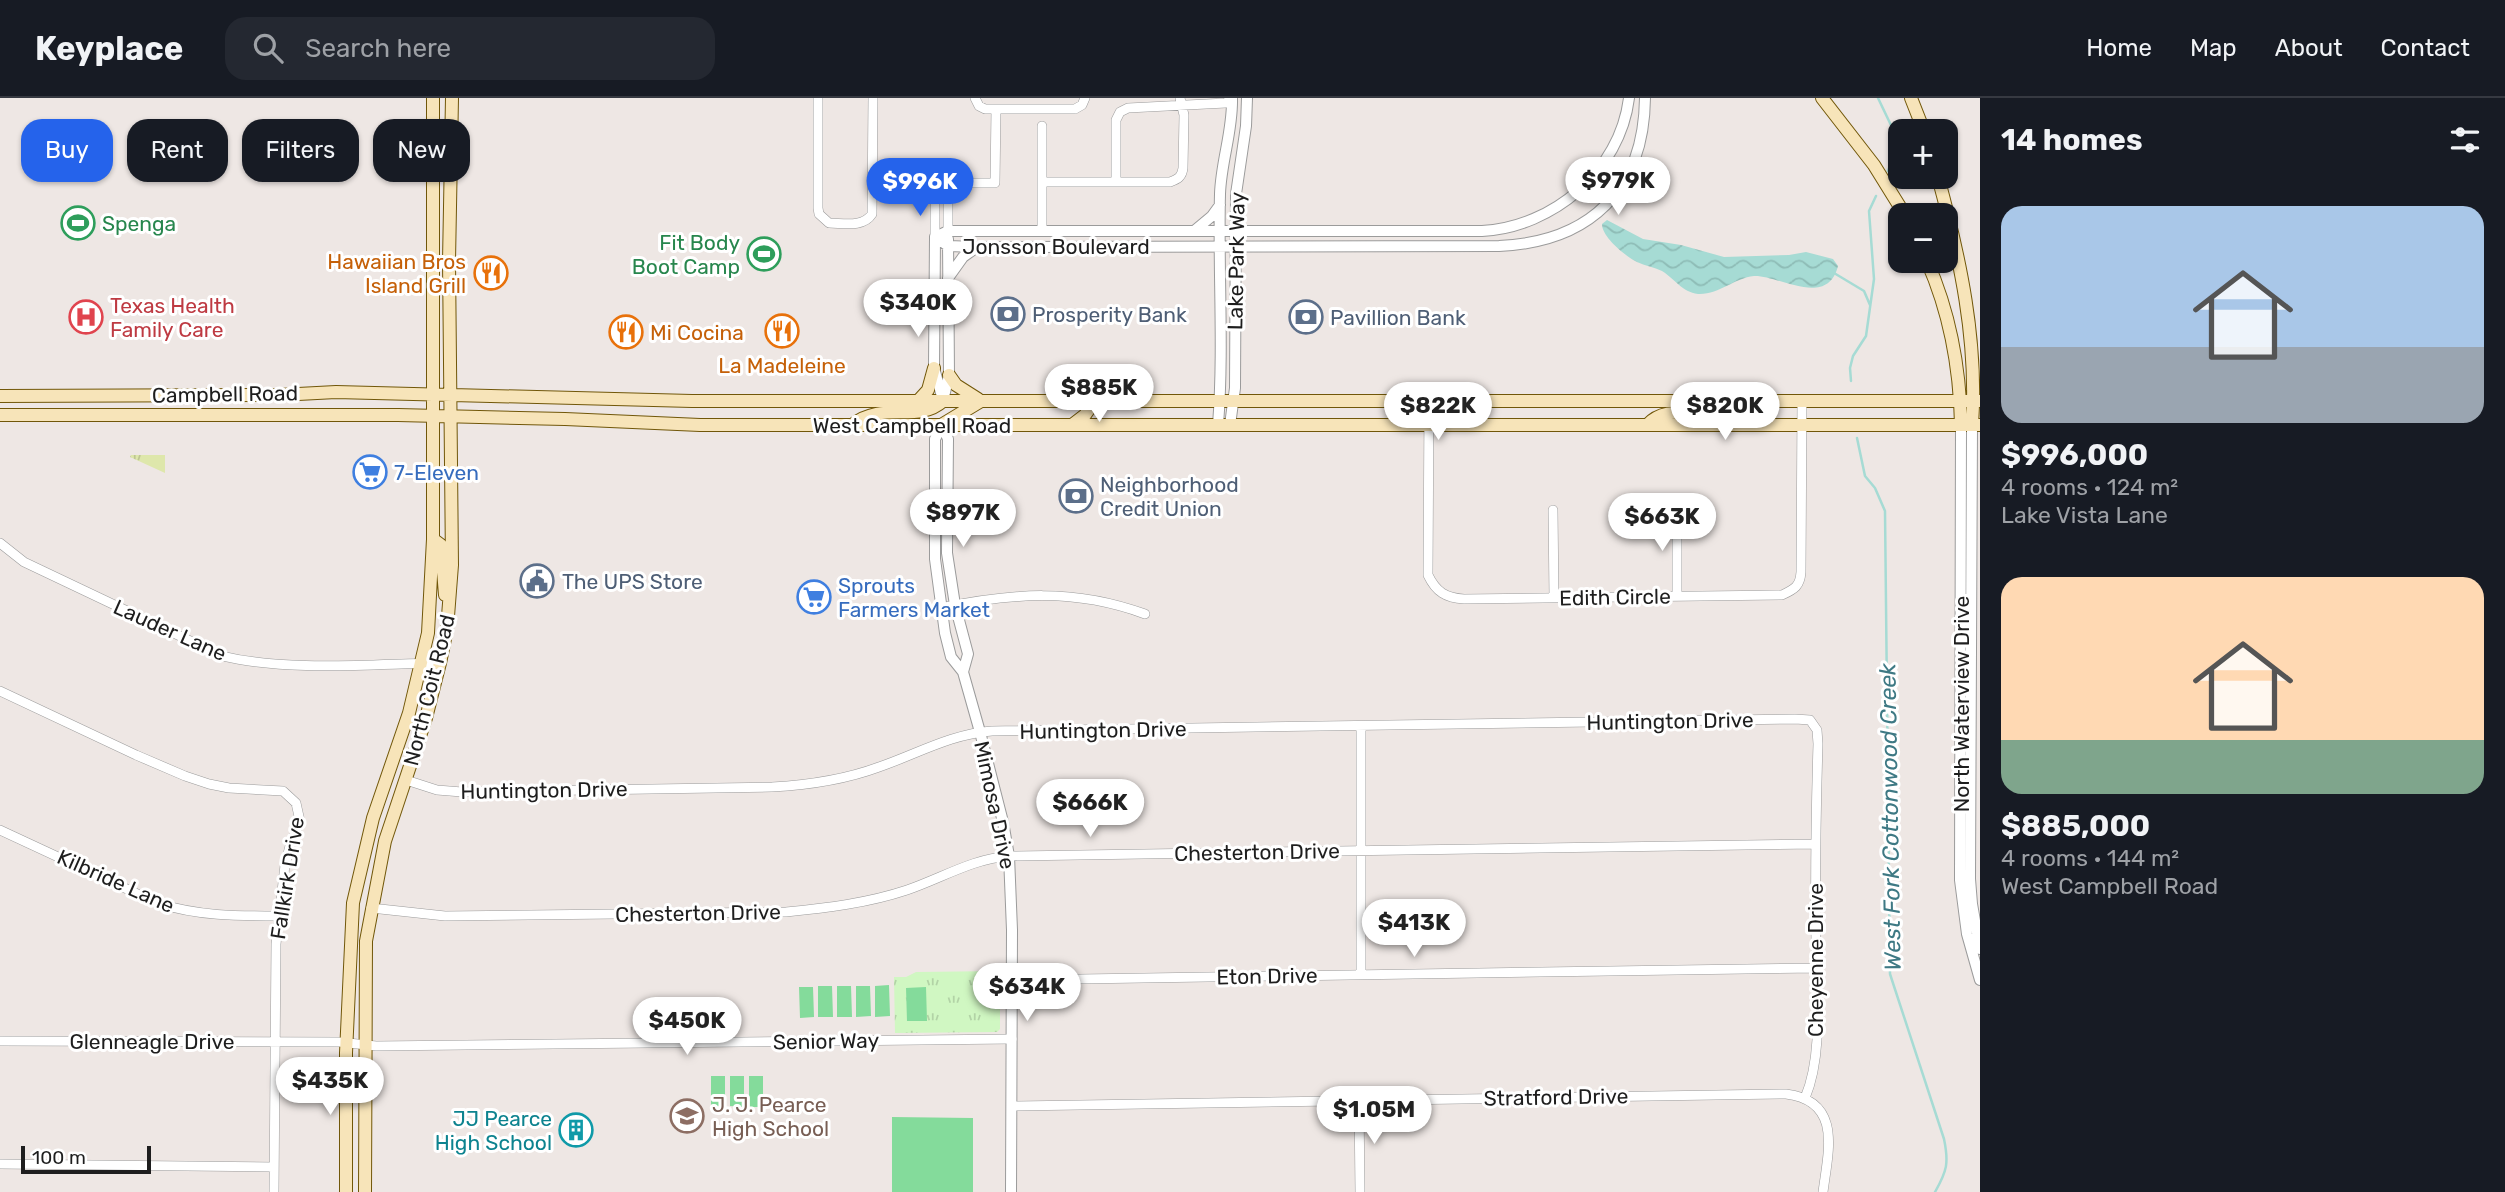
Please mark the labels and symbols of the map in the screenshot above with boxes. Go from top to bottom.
pin: $996K [871,158,969,218]
pin: $979K [1569,158,1667,217]
street label: Lake Park Way [1222,191,1250,330]
sports icon: Spenga [59,204,97,242]
place label: Spenga [102,211,176,236]
place label: Fit Body Boot Camp [632,230,740,279]
street label: Jonsson Boulevard [962,234,1150,259]
sports icon: Fit Body Boot Camp [745,235,783,273]
place label: Hawaiian Bros Island Grill [327,249,466,298]
restaurant icon: Hawaiian Bros Island Grill [472,254,510,292]
pin: $340K [869,280,967,339]
place label: Texas Health Family Care [110,293,235,342]
bank icon: Prosperity Bank [989,295,1027,333]
hospital icon: Texas Health Family Care [67,298,105,336]
bank icon: Pavillion Bank [1287,298,1325,336]
place label: Prosperity Bank [1032,302,1187,327]
place label: Pavillion Bank [1330,305,1466,330]
restaurant icon: La Madeleine [763,312,801,350]
restaurant icon: Mi Cocina [607,313,645,351]
place label: Mi Cocina [650,320,744,345]
place label: La Madeleine [718,353,846,378]
pin: $885K [1050,364,1148,424]
street label: Campbell Road [152,380,298,408]
pin: $822K [1389,382,1487,442]
pin: $820K [1676,382,1774,442]
street label: West Campbell Road [813,413,1011,438]
supermarket icon: 7-Eleven [351,453,389,491]
place label: 7-Eleven [394,460,479,485]
place label: Neighborhood Credit Union [1100,472,1239,521]
bank icon: Neighborhood Credit Union [1057,477,1095,515]
pin: $897K [914,490,1012,549]
pin: $663K [1613,494,1711,553]
public building icon: The UPS Store [518,562,556,600]
place label: The UPS Store [562,569,703,594]
place label: Sprouts Farmers Market [838,573,990,622]
supermarket icon: Sprouts Farmers Market [795,578,833,616]
street label: Edith Circle [1559,584,1671,610]
street label: Lauder Lane [110,594,230,666]
street label: North Waterview Drive [1949,596,1974,812]
street label: North Coit Road [398,612,460,768]
water label: West Fork Cottonwood Creek [1873,662,1907,971]
street label: Huntington Drive [1586,707,1754,735]
street label: Huntington Drive [1019,716,1187,744]
street label: Mimosa Drive [969,739,1021,871]
street label: Huntington Drive [460,776,628,804]
pin: $666K [1041,780,1139,839]
street label: Fallkirk Drive [265,815,309,941]
street label: Chesterton Drive [1174,838,1340,866]
street label: Kilbride Lane [54,844,178,918]
street label: Cheyenne Drive [1803,883,1828,1037]
street label: Chesterton Drive [615,899,781,927]
pin: $413K [1365,900,1463,959]
street label: Eton Drive [1216,963,1318,989]
pin: $634K [978,964,1076,1023]
pin: $450K [638,998,736,1057]
street label: Senior Way [773,1028,880,1054]
street label: Glenneagle Drive [69,1029,235,1054]
pin: $435K [281,1058,379,1117]
street label: Stratford Drive [1483,1083,1629,1111]
pin: $1.05M [1317,1086,1431,1146]
place label: J. J. Pearce High School [712,1092,829,1141]
school or university icon: J. J. Pearce High School [668,1097,706,1135]
place label: JJ Pearce High School [435,1106,552,1155]
building icon: JJ Pearce High School [557,1111,595,1149]
scale bar [21,1143,150,1175]

